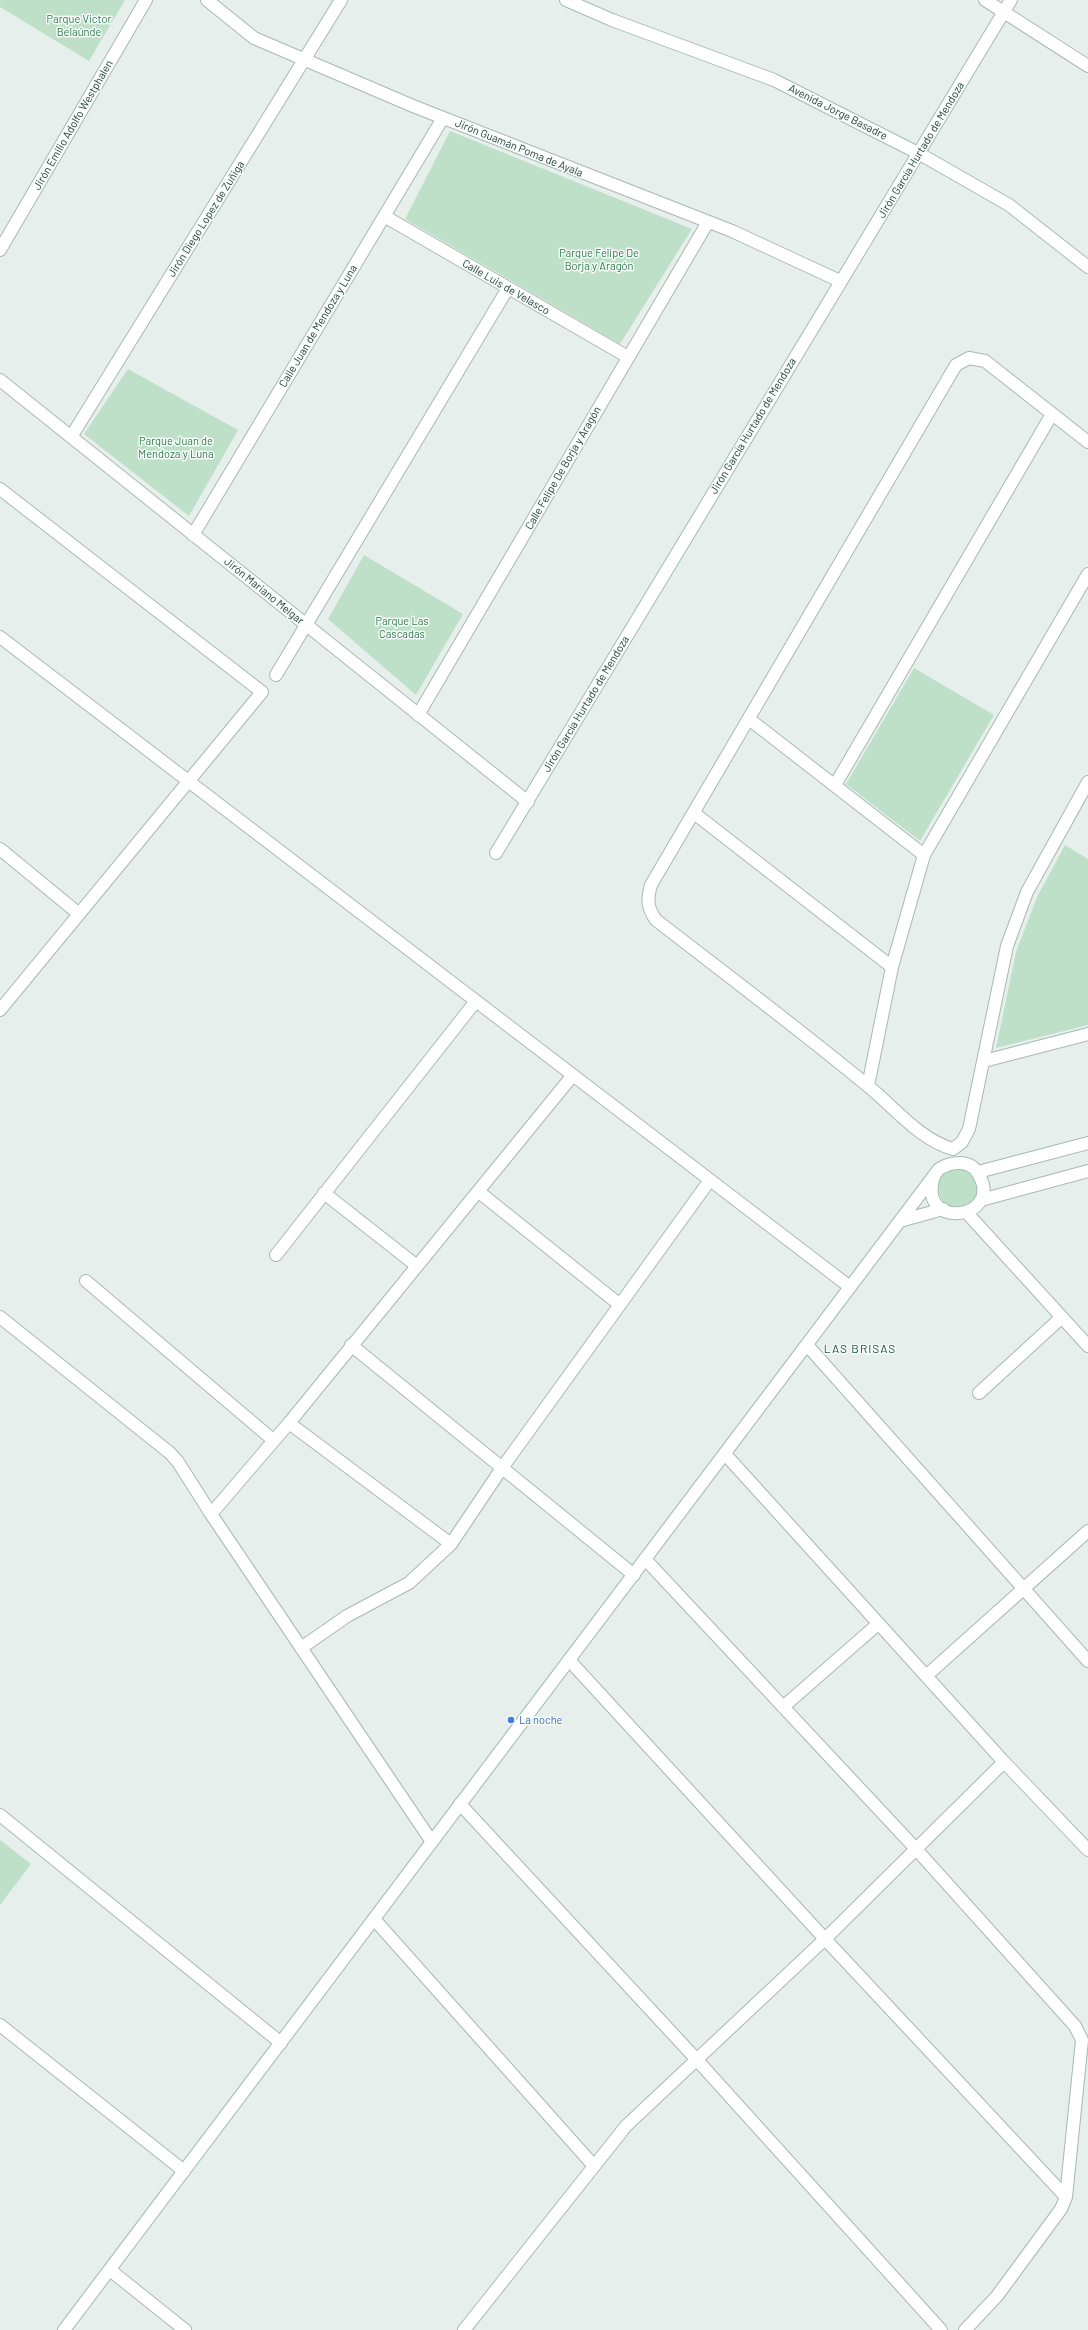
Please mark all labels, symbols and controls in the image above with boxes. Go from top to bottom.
park label: Parque Victor Belaúnde [47,12,111,38]
street label: Jirón Emilio Adolfo Westphalen [30,58,116,192]
street label: Jirón García Hurtado de Mendoza [875,80,967,220]
street label: Avenida Jorge Basadre [786,81,890,143]
street label: Jirón Guamán Poma de Ayala [453,116,585,180]
street label: Jirón Diego Lopez de Zuñiga [165,159,247,279]
park label: Parque Felipe De Borja y Aragón [559,246,639,272]
street label: Calle Luis de Velasco [460,257,552,317]
street label: Calle Juan de Mendoza y Luna [276,262,360,390]
street label: Jirón García Hurtado de Mendoza [707,356,799,496]
street label: Calle Felipe De Borja y Aragón [522,404,604,532]
park label: Parque Juan de Mendoza y Luna [138,434,214,460]
street label: Jirón Mariano Melgar [221,555,307,627]
park label: Parque Las Cascadas [375,614,429,640]
street label: Jirón García Hurtado de Mendoza [540,634,632,774]
district label: LAS BRISAS [824,1342,896,1356]
place label: La noche [519,1713,562,1727]
marker: La noche [506,1715,516,1725]

